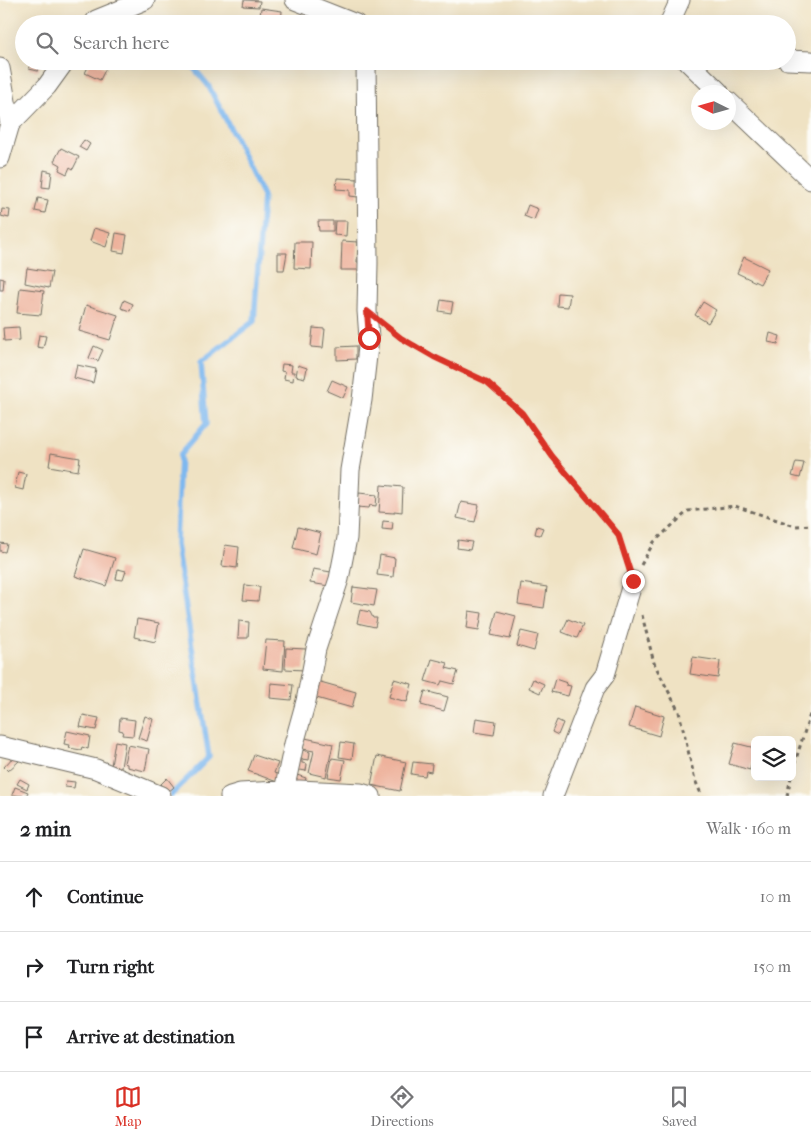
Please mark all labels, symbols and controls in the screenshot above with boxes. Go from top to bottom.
search box [15,15,796,70]
icon: search [33,29,61,57]
text: Search here [73,32,169,54]
north arrow [691,85,736,130]
route start [358,327,381,350]
route end [622,570,645,593]
map controls [751,736,796,781]
button: layers [751,736,796,781]
text: 2 min [20,817,71,841]
text: Walk · 160 m [706,819,791,838]
icon: ahead [20,883,48,911]
text: Continue [67,886,143,908]
text: 10 m [760,887,791,906]
icon: right [20,953,48,981]
text: Turn right [67,956,154,978]
text: 150 m [753,957,791,976]
icon: arrive [20,1023,48,1051]
text: Arrive at destination [67,1026,235,1048]
tab: Map [114,1083,142,1130]
tab: Directions [371,1083,434,1130]
tab: Saved [662,1083,697,1130]

